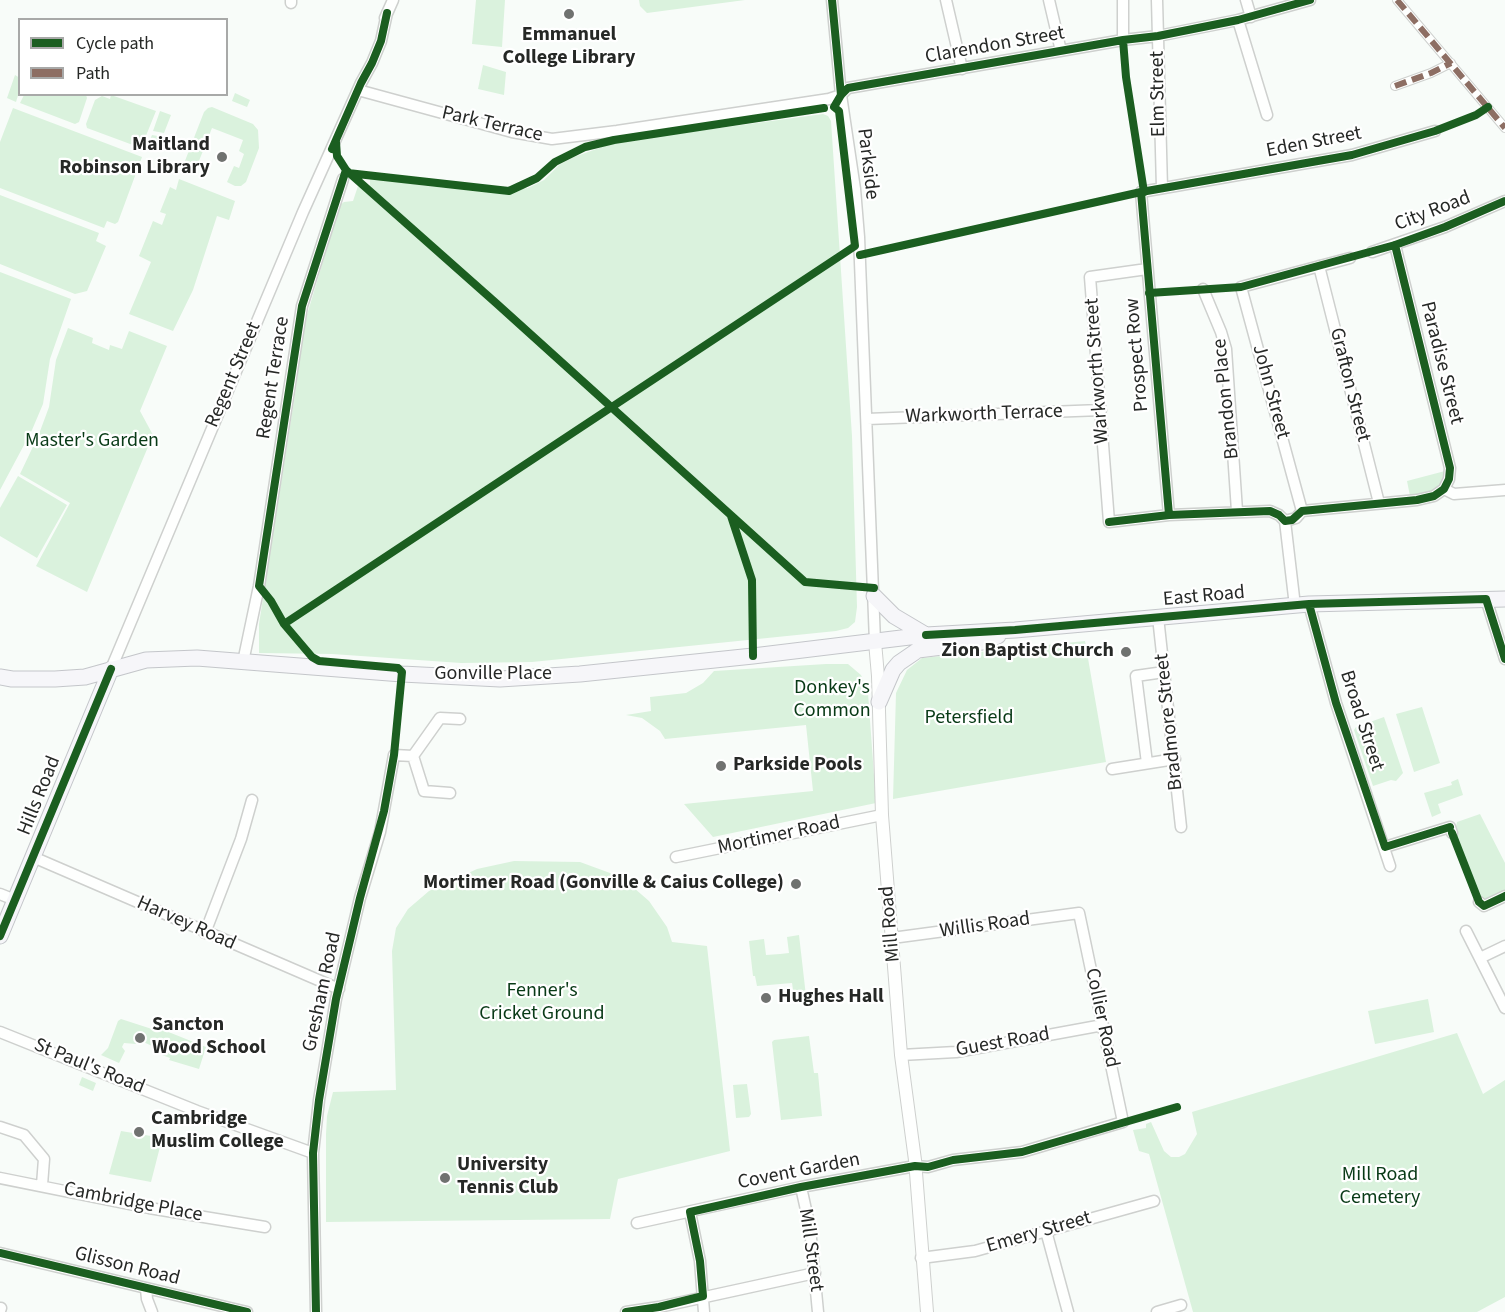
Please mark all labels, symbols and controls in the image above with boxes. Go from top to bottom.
marker: Emmanuel College Library [562,7,576,21]
legend [18,18,228,96]
street label: Clarendon Street [923,22,1067,70]
place label: Emmanuel College Library [503,24,635,71]
text: Cycle path [76,31,154,56]
street label: Elm Street [1146,51,1172,137]
text: Path [76,61,110,86]
street label: Park Terrace [439,102,545,148]
street label: Eden Street [1264,122,1364,164]
street label: Parkside [851,127,883,201]
place label: Maitland Robinson Library [59,134,210,181]
marker: Maitland Robinson Library [215,150,229,164]
street label: City Road [1392,187,1474,237]
street label: Warkworth Street [1081,297,1115,445]
street label: Prospect Row [1121,297,1155,413]
street label: Paradise Street [1414,299,1468,427]
street label: Regent Terrace [252,315,296,441]
street label: Regent Street [201,319,267,431]
street label: Grafton Street [1323,326,1375,444]
street label: Brandon Place [1209,337,1245,461]
street label: John Street [1246,342,1294,442]
street label: Warkworth Terrace [905,400,1063,430]
park label: Master's Garden [25,430,159,454]
street label: East Road [1162,581,1246,613]
place label: Zion Baptist Church [941,640,1114,664]
marker: Zion Baptist Church [1119,645,1133,659]
street label: Bradmore Street [1151,652,1189,792]
street label: Gonville Place [434,663,552,687]
street label: Broad Street [1333,668,1389,774]
park label: Donkey's Common [793,677,871,724]
park label: Petersfield [924,707,1014,731]
street label: Hills Road [13,753,67,839]
place label: Parkside Pools [733,754,862,778]
marker: Parkside Pools [714,759,728,773]
street label: Mortimer Road [716,811,842,861]
place label: Mortimer Road (Gonville & Caius College) [423,872,784,896]
marker: Mortimer Road (Gonville & Caius College) [789,877,803,891]
street label: Mill Road [876,885,906,963]
street label: Harvey Road [133,891,239,957]
street label: Willis Road [938,908,1032,944]
street label: Gresham Road [299,930,347,1054]
street label: Collier Road [1079,966,1123,1070]
park label: Fenner's Cricket Ground [479,980,605,1027]
place label: Hughes Hall [778,986,884,1010]
marker: Hughes Hall [759,991,773,1005]
place label: Sancton Wood School [152,1014,266,1061]
street label: Guest Road [954,1023,1052,1063]
marker: Sancton Wood School [133,1031,147,1045]
street label: St Paul's Road [30,1034,148,1100]
place label: Cambridge Muslim College [151,1108,284,1155]
marker: Cambridge Muslim College [132,1125,146,1139]
street label: Covent Garden [736,1148,862,1196]
place label: University Tennis Club [457,1154,558,1201]
park label: Mill Road Cemetery [1340,1164,1420,1211]
marker: University Tennis Club [438,1171,452,1185]
street label: Cambridge Place [62,1178,204,1228]
street label: Mill Street [792,1207,828,1293]
street label: Emery Street [984,1207,1094,1259]
street label: Glisson Road [72,1242,182,1292]

